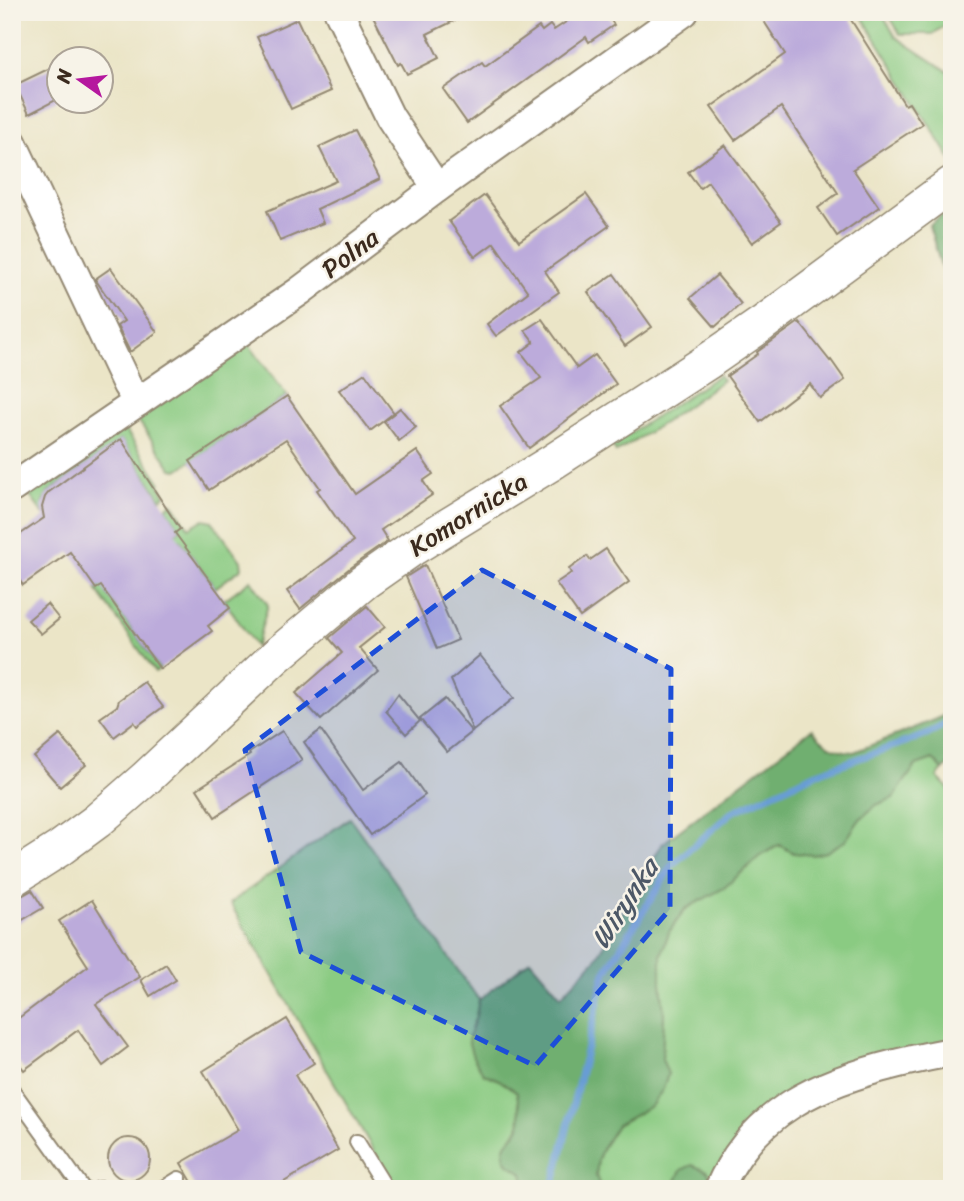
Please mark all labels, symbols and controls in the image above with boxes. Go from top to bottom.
north arrow [46,46,116,116]
text: N [46,65,82,87]
street label: Polna [311,215,390,290]
street label: Komornicka [399,459,537,569]
water label: Wirynka [577,845,674,958]

